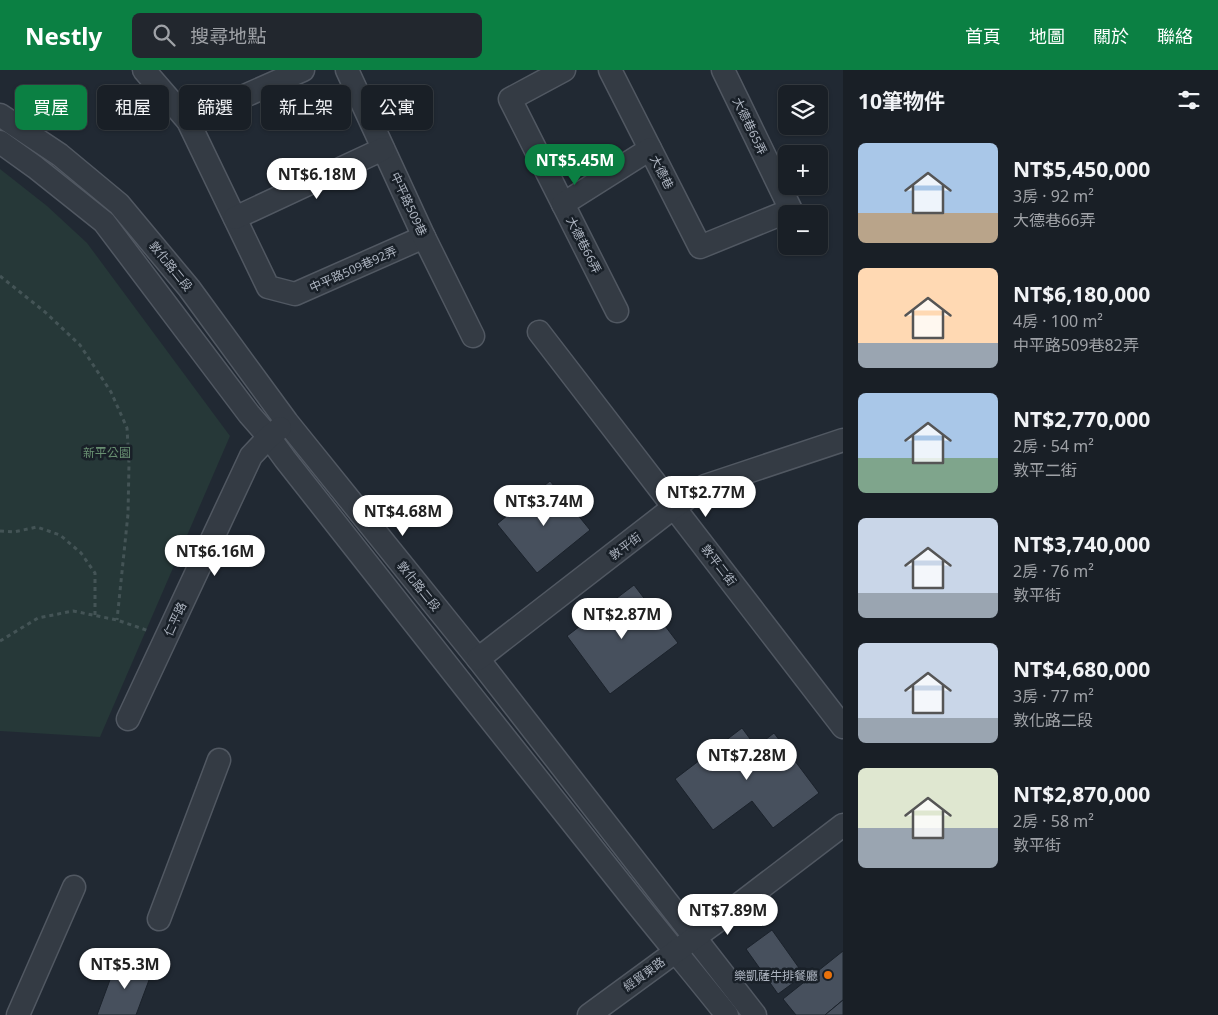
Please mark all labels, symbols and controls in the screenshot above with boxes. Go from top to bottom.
search box [132,13,482,58]
text: Nestly [25,19,102,52]
icon: search [150,21,178,49]
text: 搜尋地點 [190,23,266,49]
text: 首頁 [965,24,1001,48]
text: 地圖 [1029,24,1065,48]
text: 關於 [1093,24,1129,48]
text: 聯絡 [1157,24,1193,48]
chip: 買屋 [15,85,87,130]
chip: 租屋 [97,85,169,130]
chip: 篩選 [179,85,251,130]
chip: 新上架 [261,85,351,130]
chip: 公寓 [361,85,433,130]
map controls [778,85,828,255]
button: layers [778,85,828,135]
icon: filters [1175,86,1203,114]
text: 10筆物件 [858,87,945,115]
street label: 大德巷65弄 [729,95,771,157]
pin: NT$5.45M [523,144,627,186]
button: + [778,145,828,195]
text: NT$5.45M [536,149,614,171]
street label: 大德巷 [646,152,678,192]
text: NT$5,450,000 [1013,155,1150,183]
pin: NT$6.18M [265,158,369,200]
text: NT$6.18M [278,163,356,185]
icon: home [898,163,958,223]
street label: 中平路509巷 [387,169,431,239]
text: 3房 · 92 m² [1013,185,1094,207]
button: − [778,205,828,255]
text: 大德巷66弄 [1013,209,1095,231]
street label: 大德巷66弄 [562,214,606,276]
street label: 敦化路二段 [146,237,196,295]
street label: 中平路509巷92弄 [306,242,400,296]
text: NT$6,180,000 [1013,280,1150,308]
icon: home [898,288,958,348]
text: 4房 · 100 m² [1013,310,1103,332]
text: 中平路509巷82弄 [1013,334,1139,356]
text: NT$2,770,000 [1013,405,1150,433]
icon: home [898,413,958,473]
text: 2房 · 54 m² [1013,435,1094,457]
park label: 新平公園 [83,444,131,461]
text: 敦平二街 [1013,459,1077,481]
pin: NT$2.77M [654,476,758,518]
text: NT$2.77M [667,481,745,503]
pin: NT$3.74M [492,484,596,527]
text: NT$3.74M [505,490,583,512]
pin: NT$4.68M [351,494,455,537]
text: NT$4.68M [364,500,442,522]
street label: 敦平街 [606,528,644,564]
text: NT$3,740,000 [1013,530,1150,558]
pin: NT$6.16M [163,534,267,577]
icon: home [898,538,958,598]
text: NT$6.16M [176,540,254,562]
street label: 敦平二街 [698,541,740,589]
street label: 敦化路二段 [394,557,444,615]
text: 2房 · 76 m² [1013,560,1094,582]
text: 敦平街 [1013,584,1061,606]
pin: NT$2.87M [570,598,674,640]
street label: 仁平路 [160,599,190,639]
text: NT$2.87M [583,603,661,625]
text: NT$4,680,000 [1013,655,1150,683]
icon: home [898,663,958,723]
text: 3房 · 77 m² [1013,685,1094,707]
text: 敦化路二段 [1013,709,1093,731]
pin: NT$7.28M [695,738,799,781]
text: NT$7.28M [708,744,786,766]
text: NT$2,870,000 [1013,780,1150,808]
icon: home [898,788,958,848]
text: 2房 · 58 m² [1013,810,1094,832]
text: 敦平街 [1013,834,1061,856]
pin: NT$7.89M [676,894,780,936]
text: NT$7.89M [689,899,767,921]
pin: NT$5.3M [79,948,171,990]
text: NT$5.3M [90,953,160,975]
street label: 經貿東路 [620,953,668,995]
place label: 樂凱薩牛排餐廳 [734,967,818,984]
marker: 樂凱薩牛排餐廳 [822,969,834,981]

